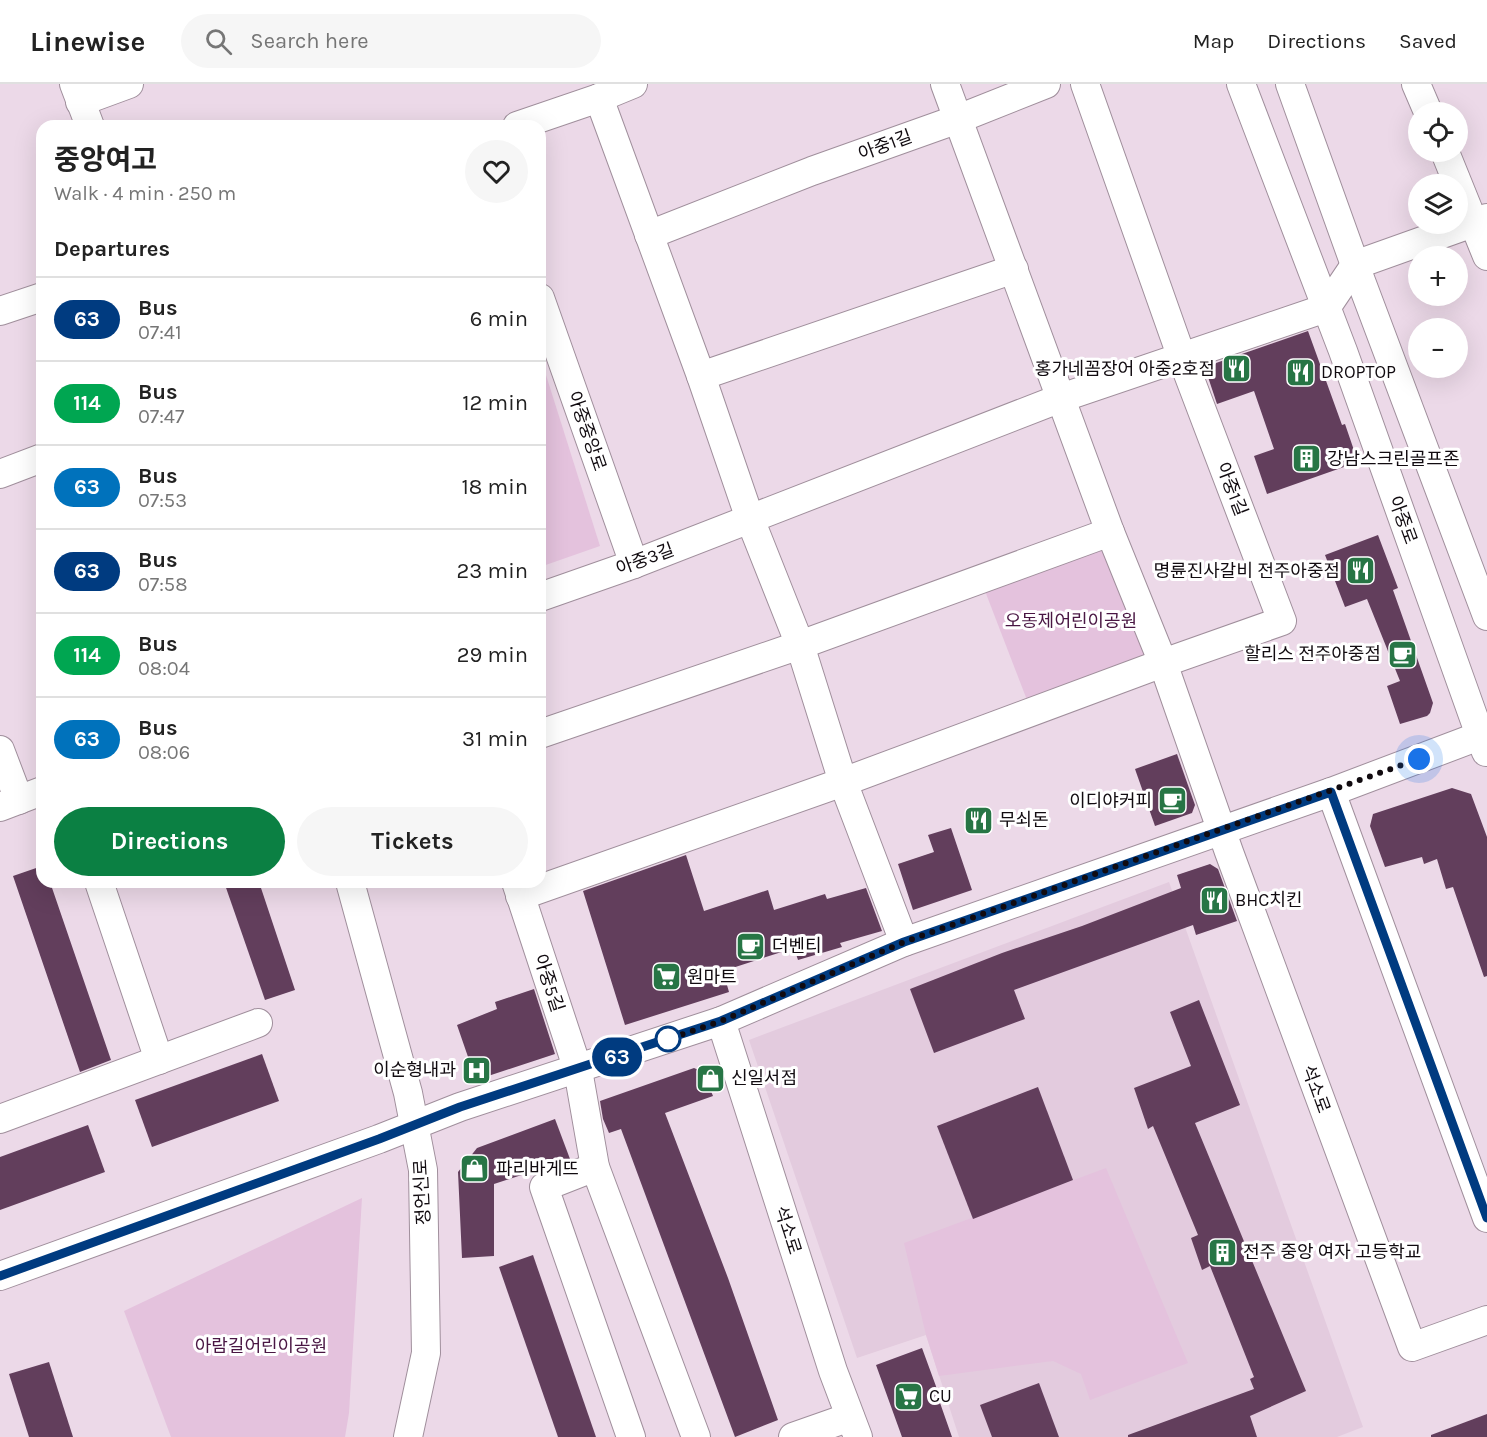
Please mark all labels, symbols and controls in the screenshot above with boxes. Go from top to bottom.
search box [181,14,601,68]
text: Linewise [30,25,145,58]
icon: search [202,25,235,58]
text: Search here [250,28,369,54]
text: Map [1193,29,1234,53]
text: Directions [1267,29,1366,53]
text: Saved [1399,29,1457,53]
map controls [1408,102,1468,378]
button: locate [1408,102,1468,162]
street label: 아중1길 [855,125,915,165]
button: heart [465,140,528,203]
text: 중앙여고 [54,143,157,176]
button: layers [1408,174,1468,234]
text: Walk · 4 min · 250 m [54,182,236,205]
text: Departures [54,236,170,262]
button: + [1408,246,1468,306]
text: Bus [138,295,178,321]
text: 6 min [470,306,528,332]
text: 63 [74,307,100,331]
button: − [1408,318,1468,378]
text: 07:41 [138,321,182,344]
restaurant icon: 홍가네꼼장어 아중2호점 [1220,353,1252,385]
restaurant icon: DROPTOP [1284,356,1316,388]
place label: 홍가네꼼장어 아중2호점 [1035,358,1215,380]
place label: DROPTOP [1321,361,1396,383]
text: Bus [138,379,178,405]
street label: 아중중앙로 [563,388,611,474]
text: 12 min [462,390,528,416]
text: 114 [73,391,101,415]
text: 07:47 [138,405,184,428]
building icon: 강남스크린골프존 [1290,443,1322,475]
place label: 강남스크린골프존 [1327,448,1459,470]
street label: 아중1길 [1212,459,1252,519]
text: Bus [138,463,178,489]
text: 18 min [462,474,528,500]
text: 63 [74,475,100,499]
text: 07:53 [138,489,187,512]
street label: 아중로 [1384,493,1422,547]
street label: 아중3길 [613,538,677,580]
text: Bus [138,547,178,573]
restaurant icon: 명륜진사갈비 전주아중점 [1345,555,1377,587]
text: 23 min [457,558,528,584]
text: 63 [74,559,100,583]
place label: 명륜진사갈비 전주아중점 [1154,560,1340,582]
text: 07:58 [138,573,187,596]
park label: 오동제어린이공원 [1005,610,1137,632]
text: Bus [138,631,178,657]
cafe icon: 할리스 전주아중점 [1386,638,1418,670]
text: 29 min [457,642,528,668]
text: 114 [73,643,101,667]
place label: 할리스 전주아중점 [1244,643,1381,665]
text: 08:04 [138,657,190,680]
text: Bus [138,715,178,741]
text: 31 min [462,726,528,752]
text: 63 [74,727,100,751]
text: 08:06 [138,741,190,764]
your location [1404,744,1434,774]
cafe icon: 이디야커피 [1157,785,1189,817]
place label: 이디야커피 [1069,790,1152,812]
restaurant icon: 무쇠돈 [962,804,994,836]
button: Directions [54,807,285,876]
button: Tickets [297,807,528,876]
place label: 무쇠돈 [999,809,1049,831]
restaurant icon: BHC치킨 [1198,884,1230,916]
place label: BHC치킨 [1235,889,1302,911]
cafe icon: 더벤티 [735,930,767,962]
place label: 더벤티 [772,935,822,957]
street label: 아중5길 [529,951,569,1015]
supermarket icon: 원마트 [650,961,682,993]
place label: 원마트 [687,966,737,988]
unlabelled marker [655,1026,681,1052]
line badge: 63 [590,1038,644,1076]
text: 63 [604,1045,630,1069]
hospital icon: 이순형내과 [461,1054,493,1086]
place label: 이순형내과 [373,1059,456,1081]
shop icon: 신일서점 [694,1062,726,1094]
street label: 석소로 [1297,1062,1335,1116]
place label: 신일서점 [731,1067,797,1089]
shop icon: 파리바게뜨 [459,1153,491,1185]
street label: 정언신로 [409,1158,435,1226]
place label: 파리바게뜨 [496,1158,579,1180]
street label: 석소로 [770,1203,806,1257]
building icon: 전주 중앙 여자 고등학교 [1206,1236,1238,1268]
place label: 전주 중앙 여자 고등학교 [1243,1241,1421,1263]
park label: 아람길어린이공원 [195,1335,327,1357]
supermarket icon: CU [892,1380,924,1412]
place label: CU [929,1385,952,1407]

